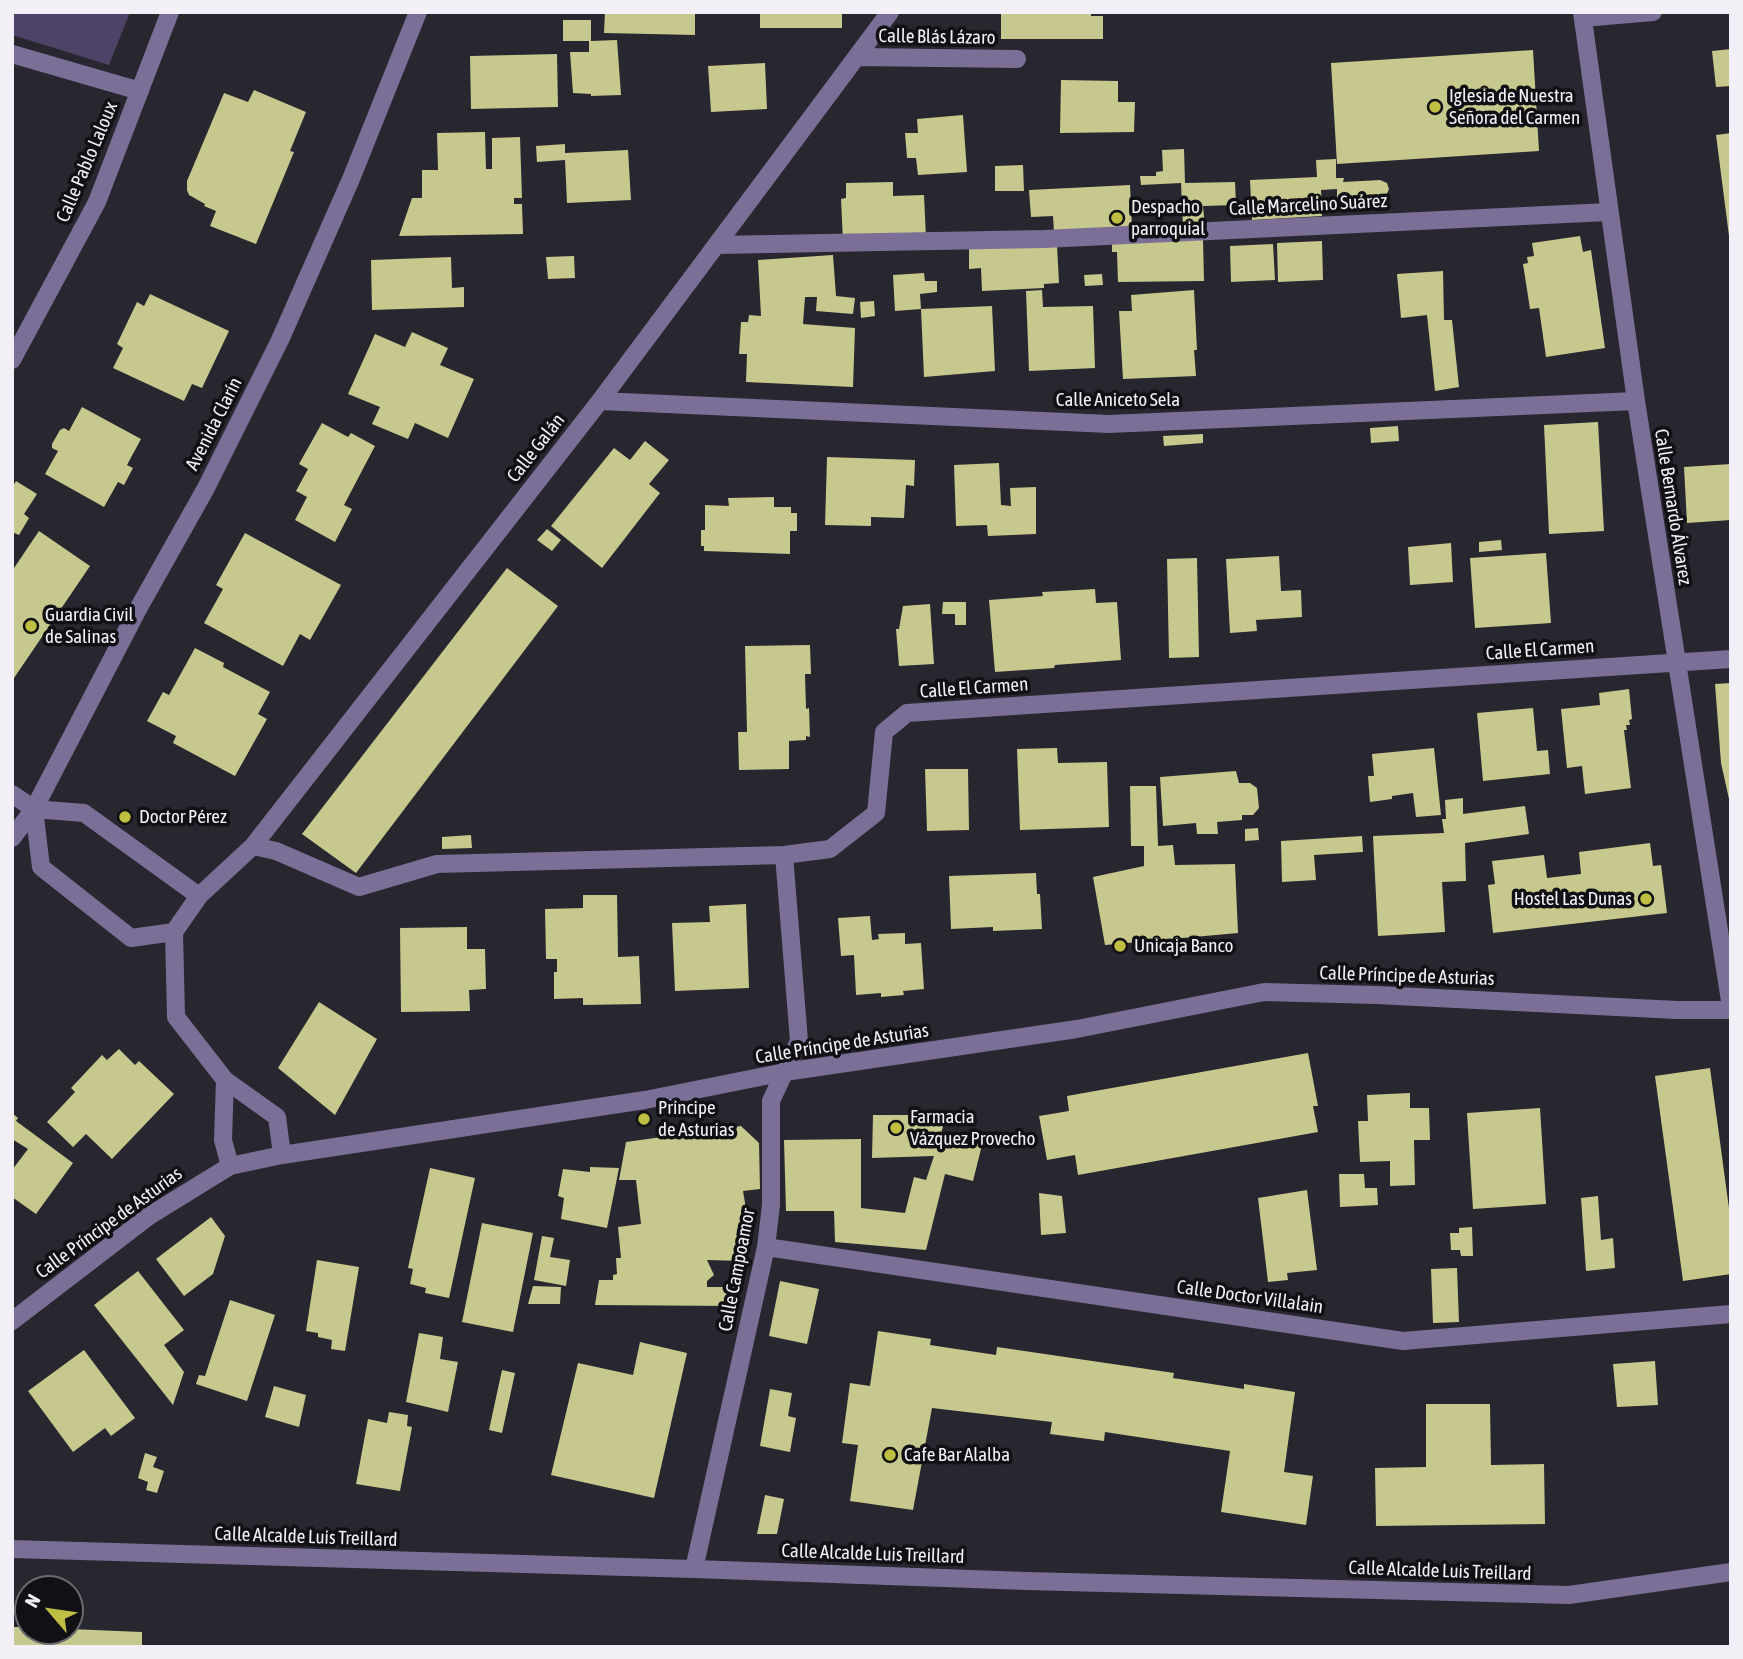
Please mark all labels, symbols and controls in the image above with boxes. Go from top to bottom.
street label: Calle Blás Lázaro [878,25,996,49]
place label: Iglesia de Nuestra Señora del Carmen [1449,85,1580,129]
street label: Calle Pablo Laloux [51,98,123,226]
marker: Iglesia de Nuestra Señora del Carmen [1427,99,1443,115]
street label: Calle Marcelino Suárez [1228,189,1388,221]
place label: Despacho parroquial [1131,196,1205,240]
marker: Despacho parroquial [1109,210,1125,226]
street label: Avenida Clarín [181,374,247,474]
street label: Calle Aniceto Sela [1056,389,1180,411]
street label: Calle Galán [502,409,570,487]
street label: Calle Bernardo Álvarez [1649,427,1697,587]
place label: Guardia Civil de Salinas [45,604,134,648]
marker: Guardia Civil de Salinas [23,618,39,634]
street label: Calle El Carmen [1485,635,1595,665]
street label: Calle El Carmen [919,673,1029,703]
place label: Doctor Pérez [139,806,227,828]
marker: Doctor Pérez [117,809,133,825]
place label: Hostel Las Dunas [1514,888,1632,910]
marker: Hostel Las Dunas [1638,891,1654,907]
place label: Unicaja Banco [1134,935,1233,957]
marker: Unicaja Banco [1112,938,1128,954]
street label: Calle Príncipe de Asturias [1319,962,1495,990]
street label: Calle Príncipe de Asturias [754,1019,930,1069]
place label: Príncipe de Asturias [658,1097,734,1141]
place label: Farmacia Vázquez Provecho [910,1106,1035,1150]
marker: Príncipe de Asturias [636,1111,652,1127]
marker: Farmacia Vázquez Provecho [888,1120,904,1136]
street label: Calle Príncipe de Asturias [31,1162,187,1284]
street label: Calle Campoamor [714,1207,760,1333]
street label: Calle Doctor Villalain [1175,1275,1325,1319]
place label: Cafe Bar Alalba [904,1444,1010,1466]
marker: Cafe Bar Alalba [882,1447,898,1463]
street label: Calle Alcalde Luis Treillard [214,1522,398,1552]
street label: Calle Alcalde Luis Treillard [781,1539,965,1569]
street label: Calle Alcalde Luis Treillard [1348,1556,1532,1586]
north arrow [14,1575,84,1645]
text: N [20,1591,45,1611]

